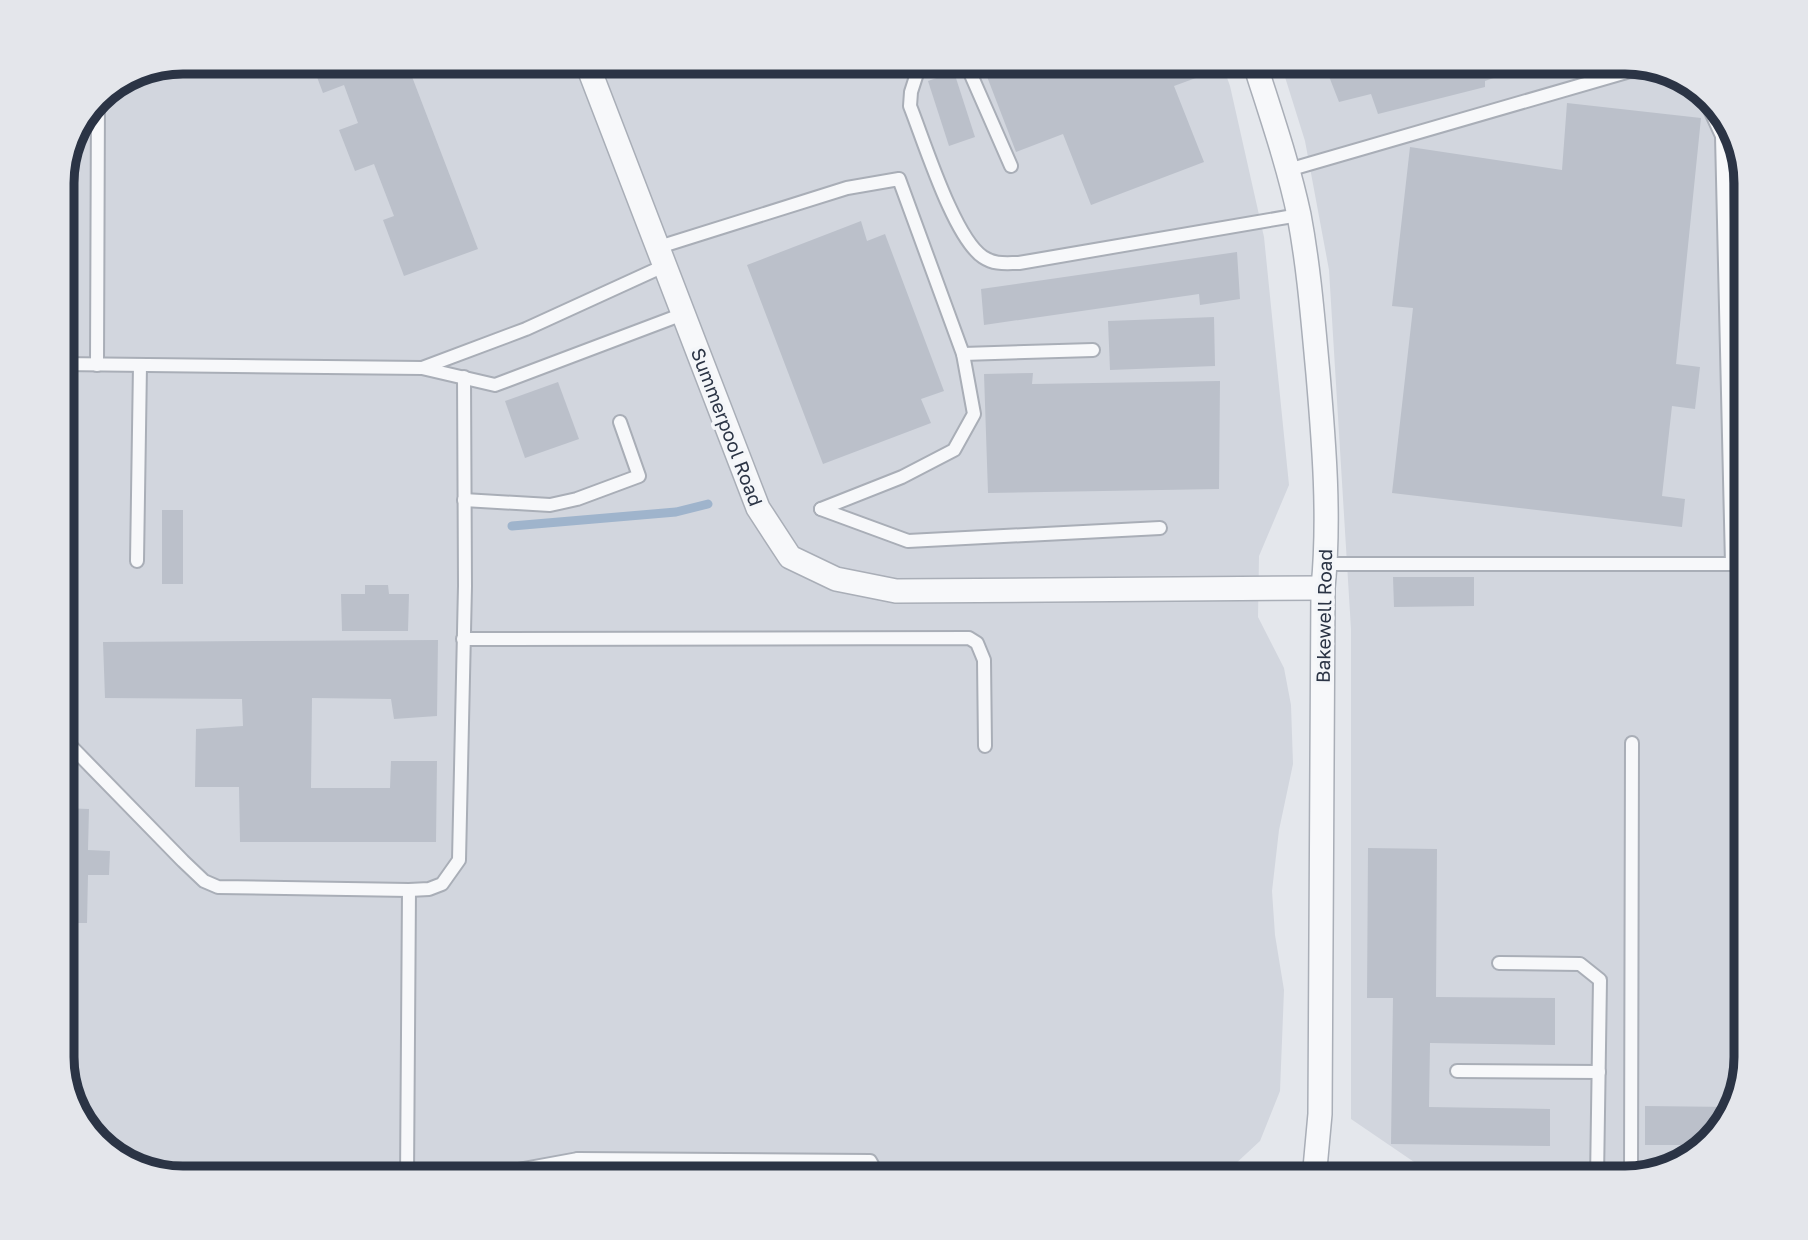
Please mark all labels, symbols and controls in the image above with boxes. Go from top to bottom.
street label: Summerpool Road [687,344,768,509]
street label: Bakewell Road [1311,549,1336,683]

